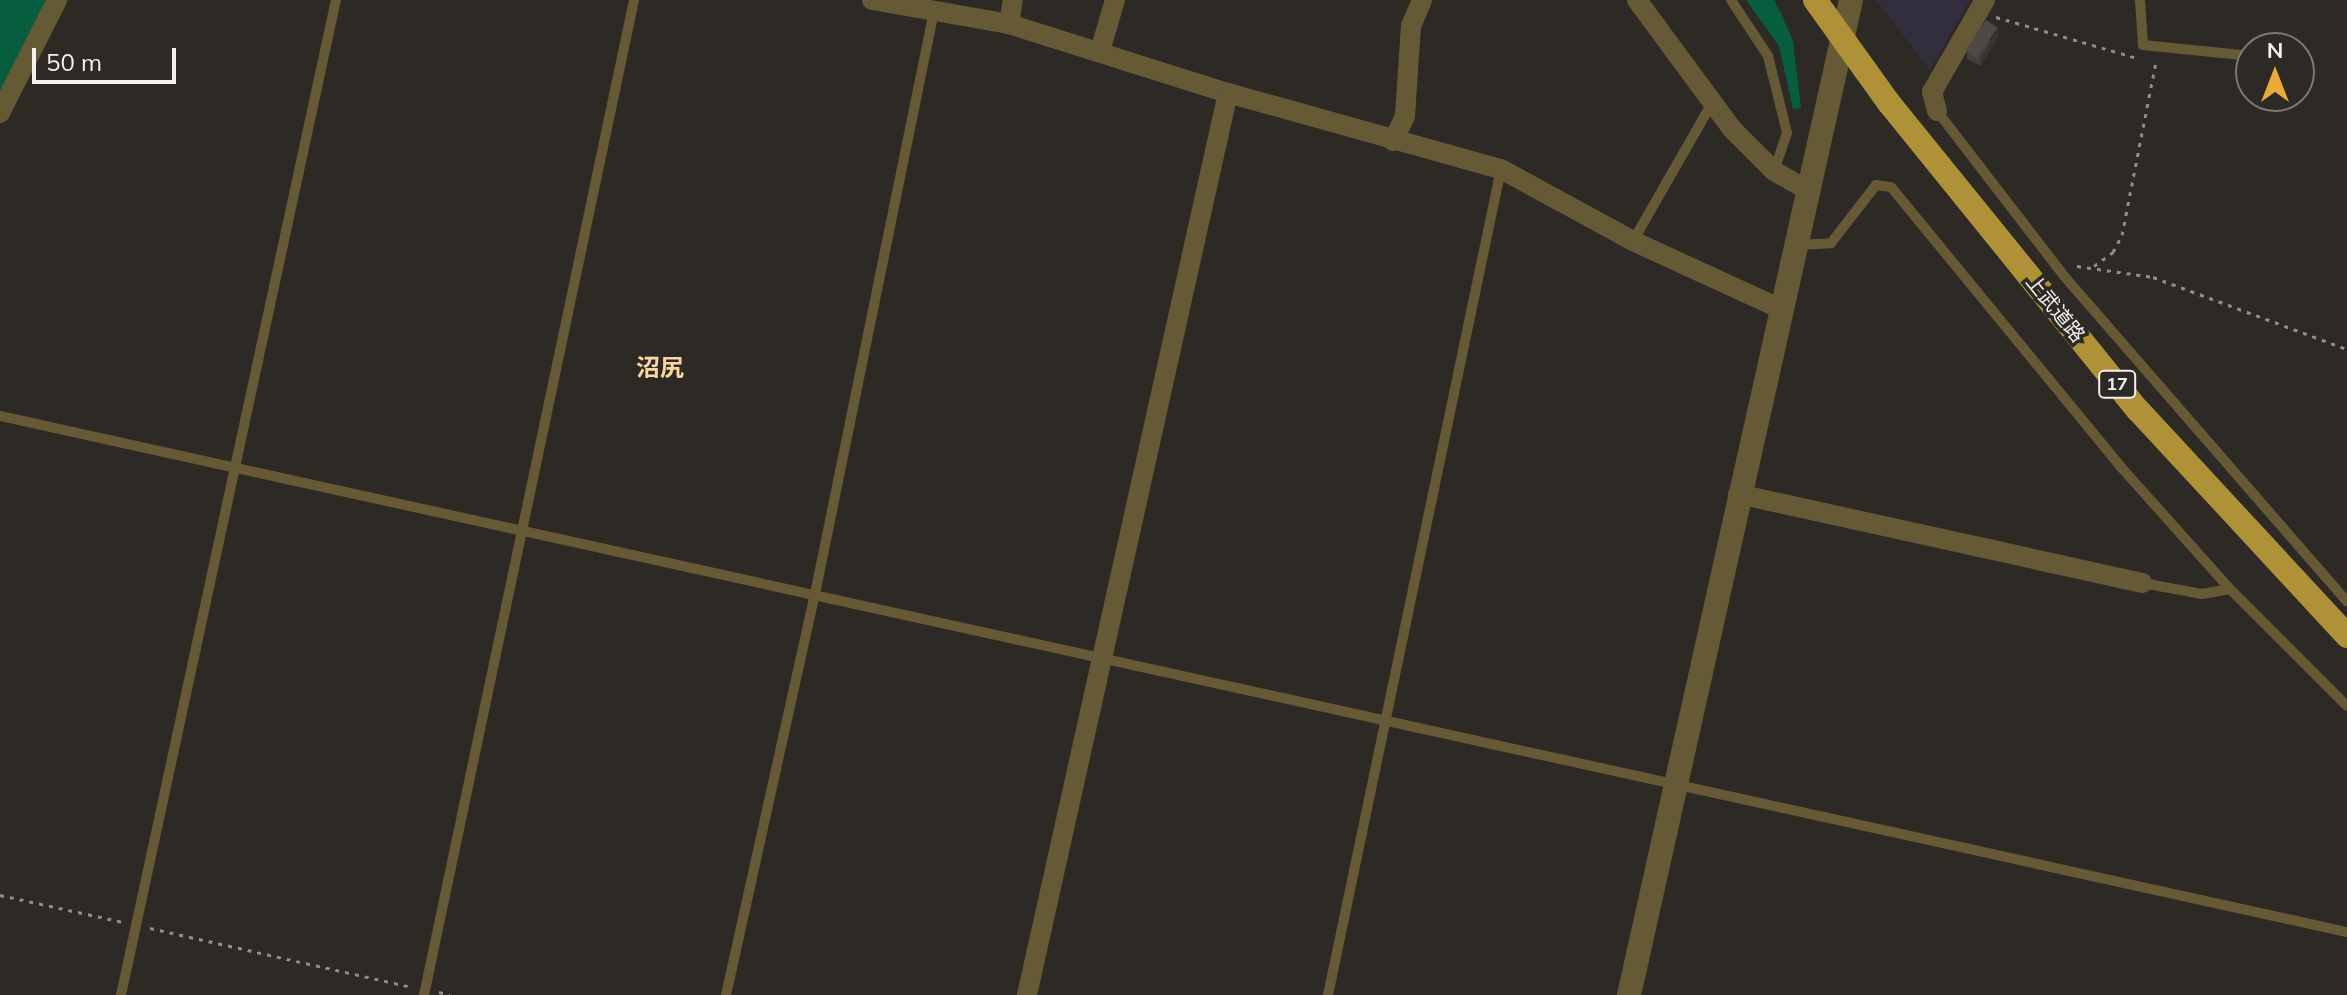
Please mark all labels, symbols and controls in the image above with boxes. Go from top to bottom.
scale bar [36,32,180,82]
north arrow [2235,32,2315,112]
text: N [2267,36,2283,64]
text: 50 m [46,47,102,77]
street label: 上武道路 [2022,269,2090,347]
district label: 沼尻 [636,354,684,382]
road number: 17 [2097,370,2137,398]

